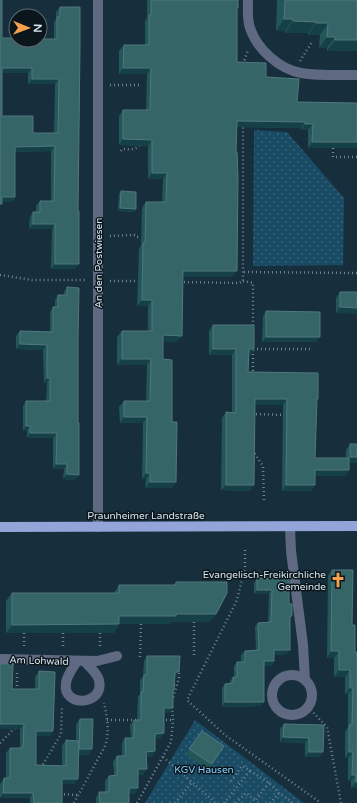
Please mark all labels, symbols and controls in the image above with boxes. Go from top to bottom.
north arrow [8,8,48,48]
text: N [31,24,44,33]
street label: An den Postwiesen [93,218,105,308]
street label: Praunheimer Landstraße [87,510,205,522]
place label: Evangelisch-Freikirchliche Gemeinde [203,569,326,593]
church icon: Evangelisch-Freikirchliche Gemeinde [329,571,347,589]
street label: Am Lohwald [9,654,69,668]
park label: KGV Hausen [174,764,234,776]

